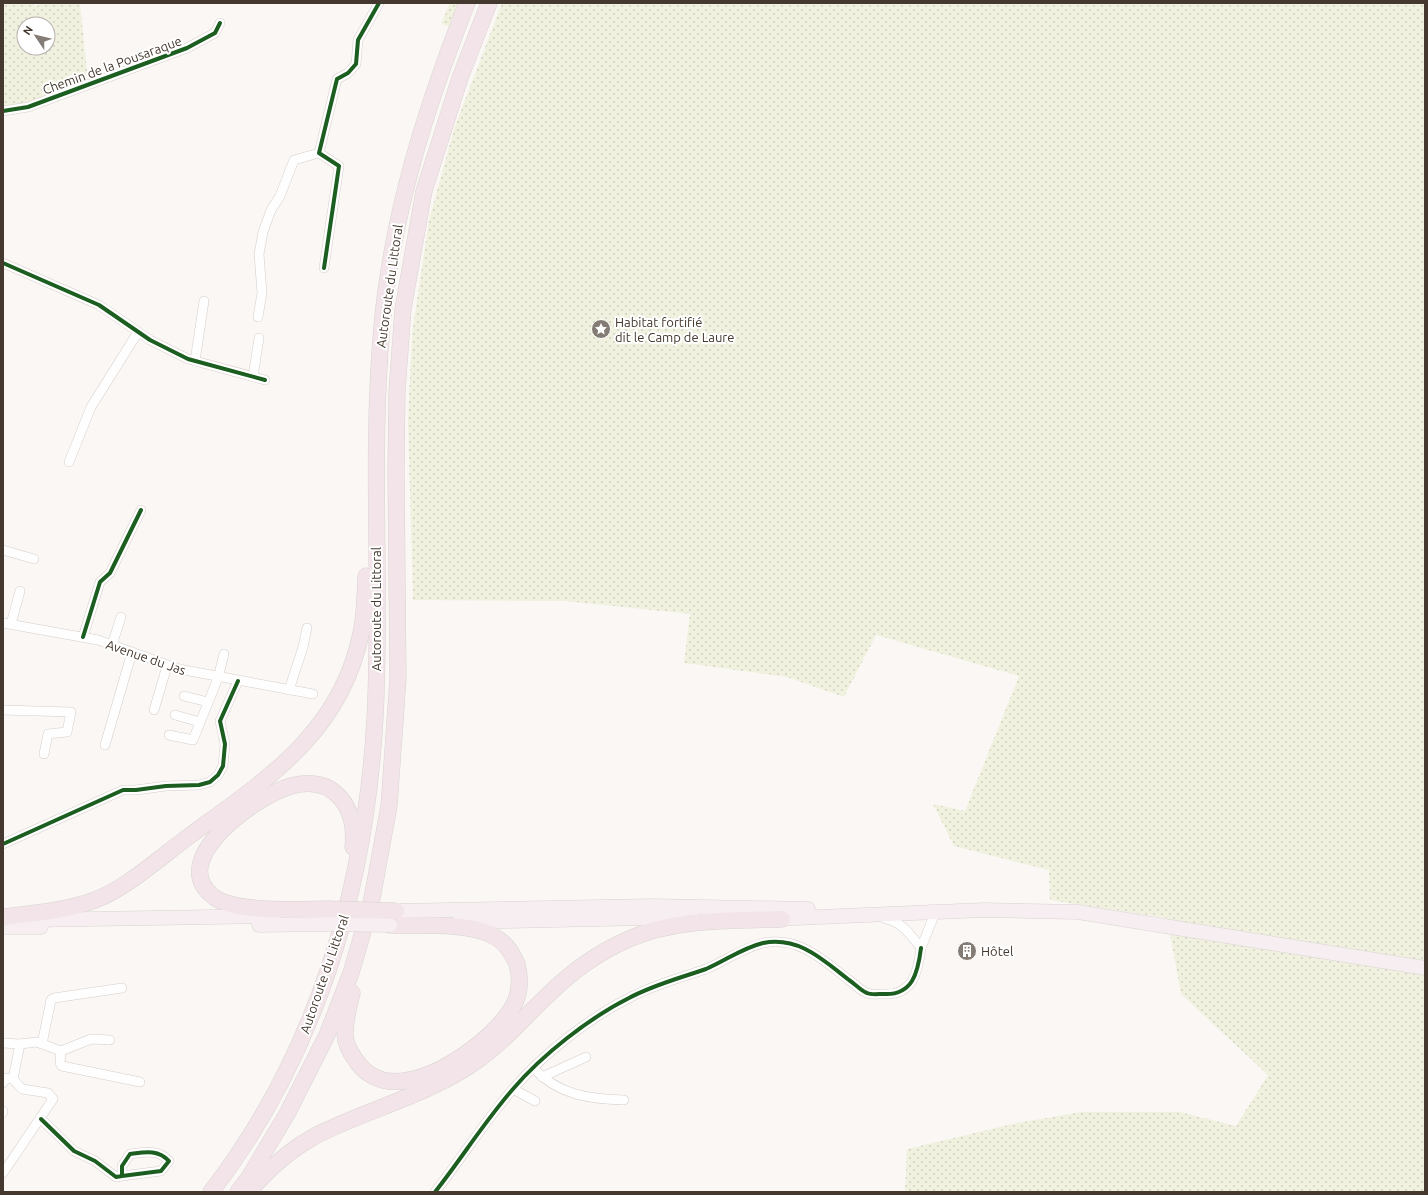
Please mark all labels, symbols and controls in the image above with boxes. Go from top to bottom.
north arrow [16,16,56,56]
text: N [21,23,35,37]
street label: Chemin de la Pousaraque [41,33,183,97]
street label: Autoroute du Littoral [373,223,405,349]
place label: Habitat fortifié dit le Camp de Laure [615,315,734,344]
place icon: Habitat fortifié dit le Camp de Laure [590,318,612,340]
street label: Autoroute du Littoral [369,546,383,671]
street label: Avenue du Jas [104,637,188,677]
street label: Autoroute du Littoral [297,912,351,1035]
building icon: Hôtel [956,940,978,962]
place label: Hôtel [981,944,1014,958]

